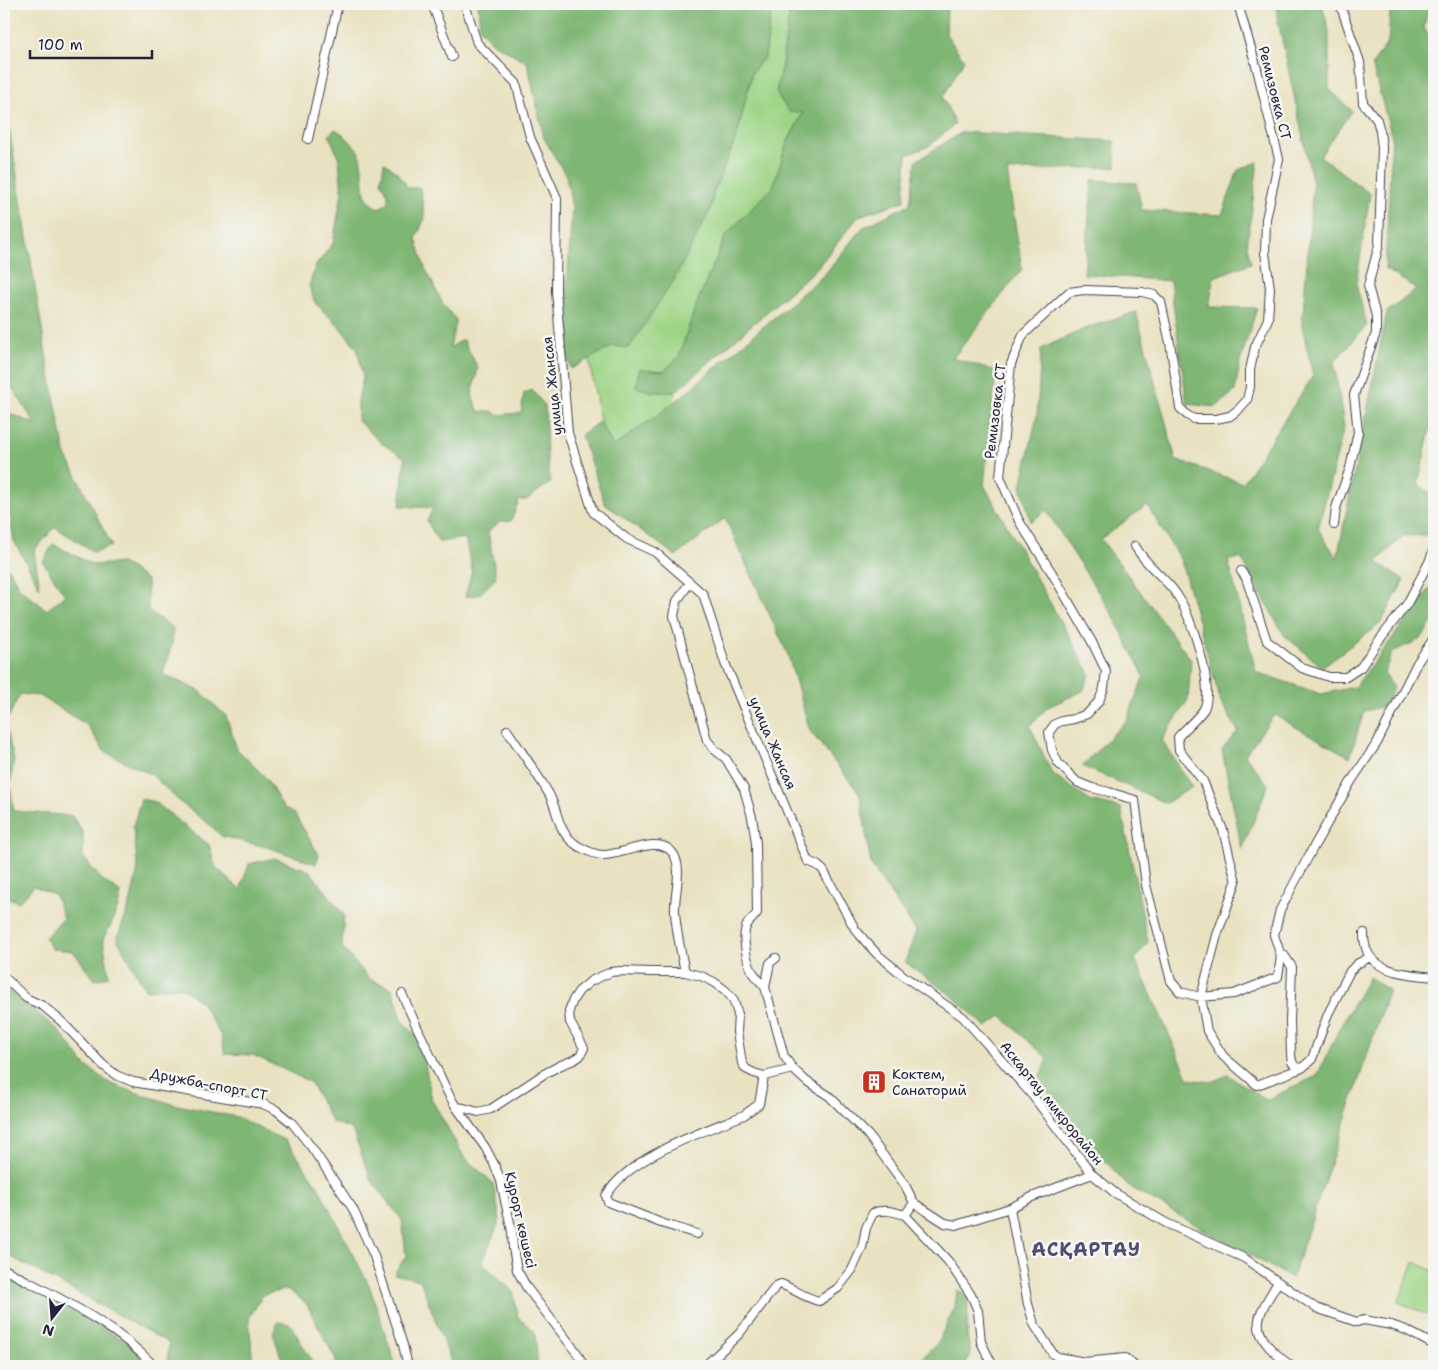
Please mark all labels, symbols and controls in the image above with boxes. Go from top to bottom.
scale bar [30,28,152,60]
text: 100 m [38,35,83,55]
street label: Ремизовка СТ [1255,44,1295,142]
street label: улица Жансая [538,336,566,436]
street label: Ремизовка СТ [980,362,1010,460]
street label: улица Жансая [745,694,801,792]
street label: Аскартау микрорайон [996,1037,1108,1169]
street label: Дружба-спорт СТ [149,1064,270,1104]
place label: Коктем, Санаторий [892,1065,967,1099]
building icon: Коктем, Санаторий [861,1069,887,1095]
street label: Курорт көшесі [501,1170,541,1270]
district label: АСҚАРТАУ [1031,1237,1141,1262]
north arrow [28,1292,78,1342]
text: N [40,1320,56,1341]

